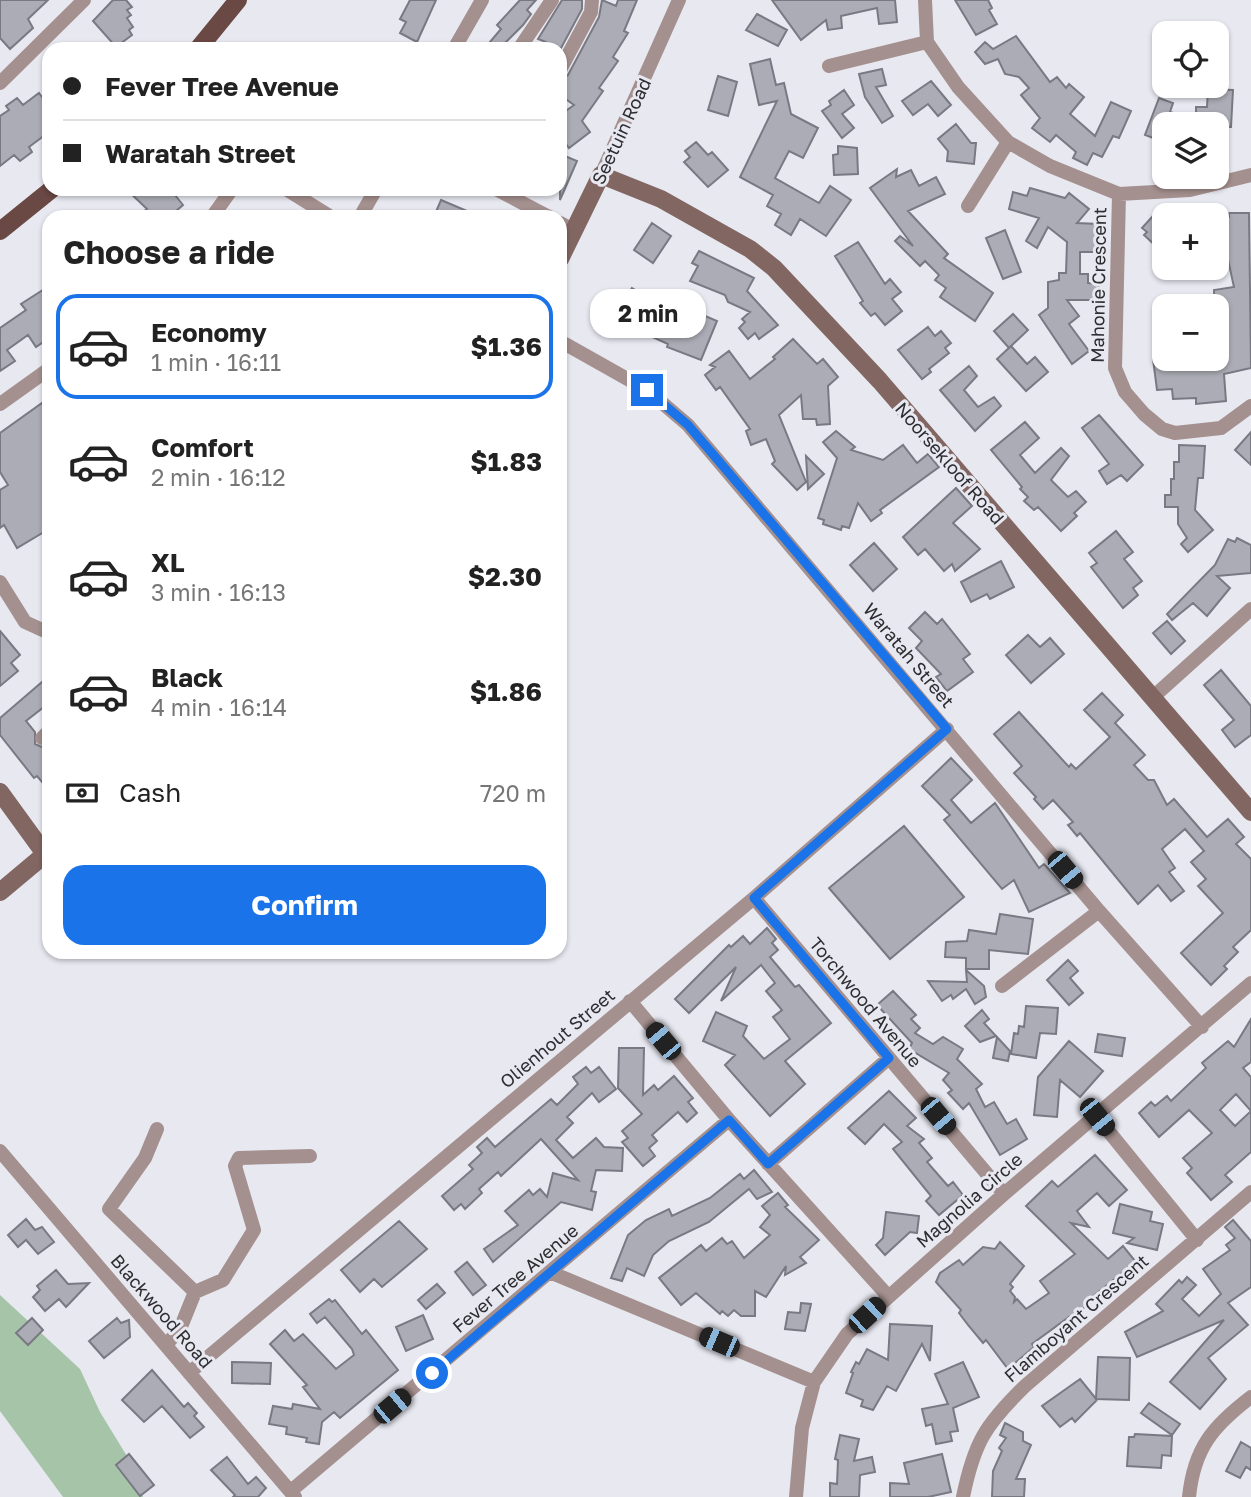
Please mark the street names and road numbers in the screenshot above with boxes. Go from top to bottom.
street label: Seetuin Road [587,74,655,188]
street label: Mahonie Crescent [1086,207,1110,363]
street label: Noorsekloof Road [891,397,1009,529]
street label: Waratah Street [859,598,959,712]
street label: Torchwood Avenue [805,932,927,1072]
street label: Olienhout Street [495,984,619,1092]
street label: Magnolia Circle [911,1148,1027,1252]
street label: Fever Tree Avenue [448,1219,582,1337]
street label: Flamboyant Crescent [999,1249,1153,1387]
street label: Blackwood Road [107,1250,217,1372]

